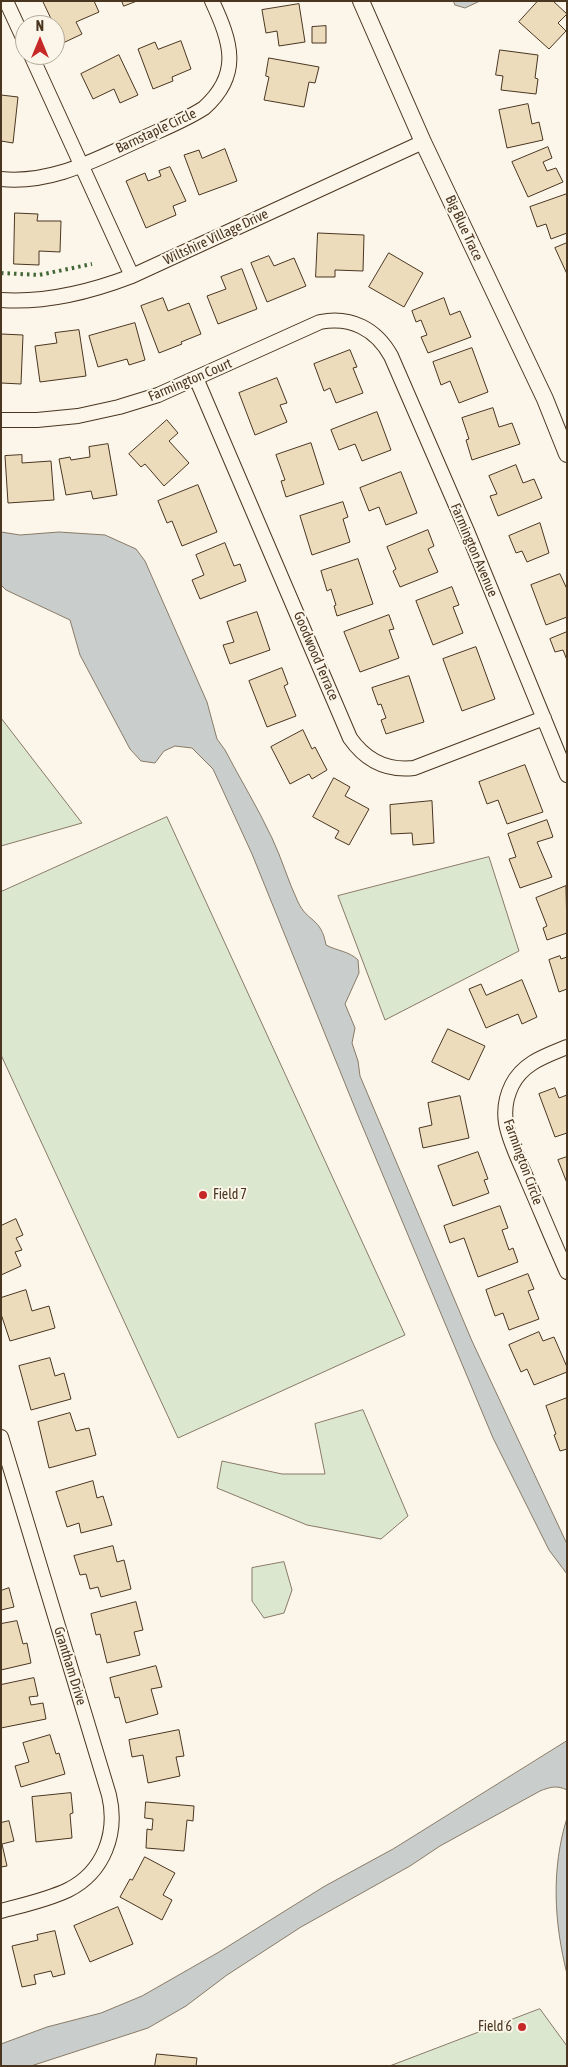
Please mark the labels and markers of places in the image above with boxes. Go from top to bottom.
place label: Field 7 [213,1187,247,1203]
marker: Field 7 [197,1189,209,1201]
place label: Field 6 [478,2019,512,2035]
marker: Field 6 [516,2021,528,2033]

